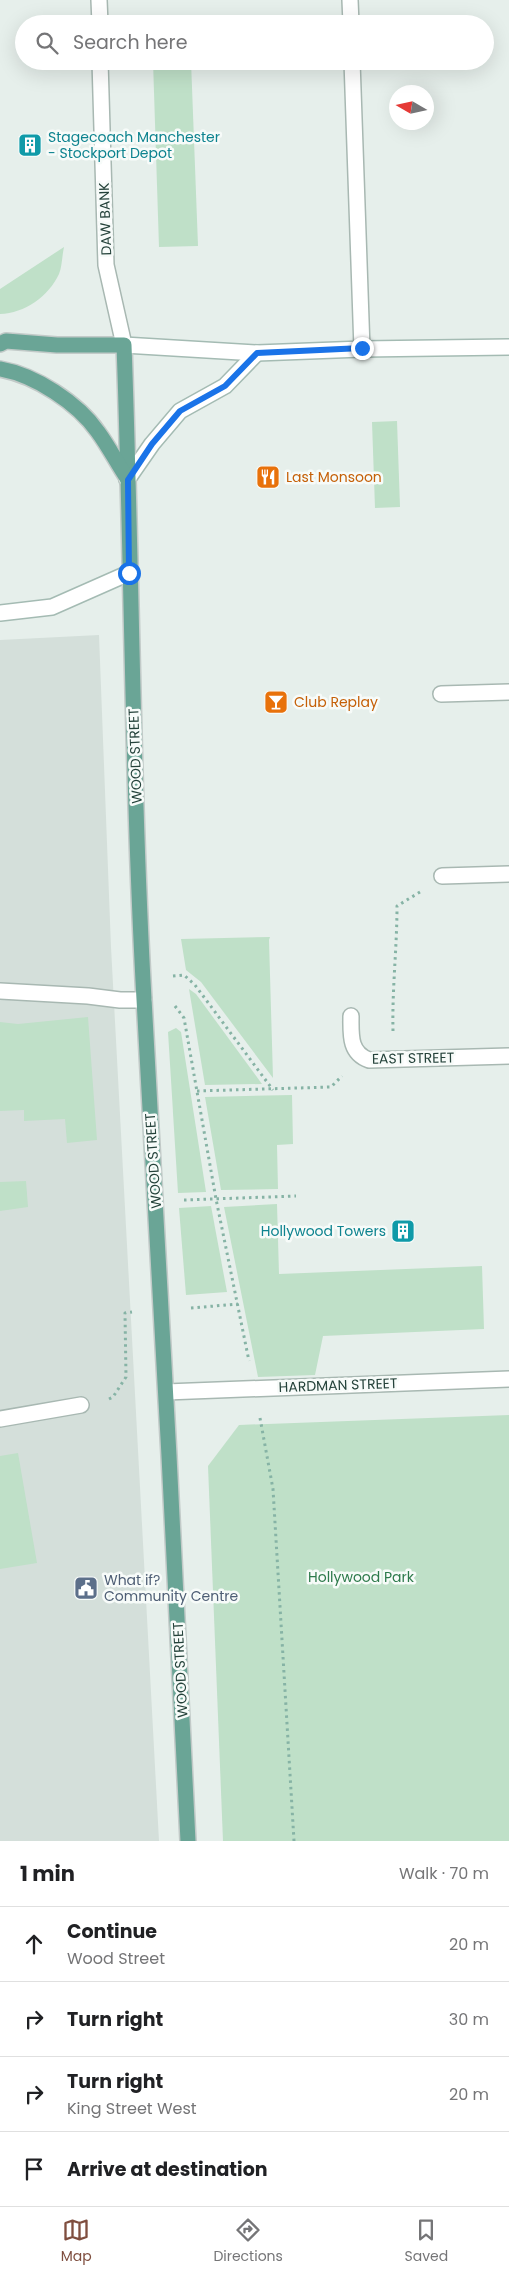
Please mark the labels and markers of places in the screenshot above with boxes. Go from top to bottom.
place label: Stagecoach Manchester - Stockport Depot [48,127,220,163]
building icon: Stagecoach Manchester - Stockport Depot [17,132,43,158]
restaurant icon: Last Monsoon [255,464,281,490]
place label: Last Monsoon [286,467,382,487]
bar icon: Club Replay [263,689,289,715]
place label: Club Replay [294,692,378,712]
building icon: Hollywood Towers [390,1218,416,1244]
place label: Hollywood Towers [261,1221,386,1241]
place label: What if? Community Centre [104,1570,238,1606]
public building icon: What if? Community Centre [73,1575,99,1601]

